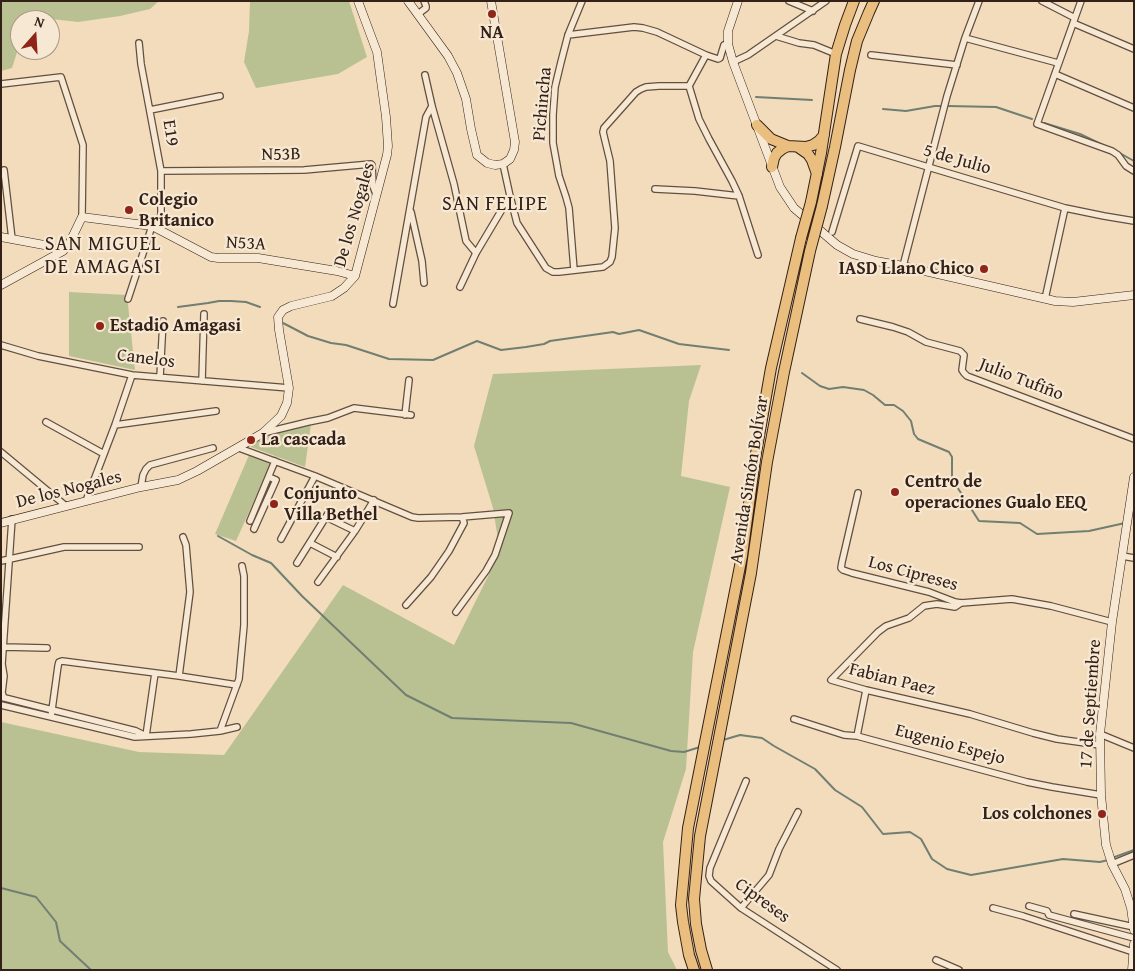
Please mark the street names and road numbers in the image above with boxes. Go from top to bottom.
street label: Pichincha [529,66,557,142]
street label: E19 [157,118,183,148]
street label: 5 de Julio [921,140,993,180]
street label: N53B [261,144,301,166]
street label: De los Nogales [330,160,380,270]
street label: N53A [225,232,267,256]
street label: Canelos [116,345,176,373]
street label: Julio Tufiño [976,354,1066,406]
street label: Avenida Simón Bolívar [726,394,774,566]
street label: De los Nogales [14,466,124,514]
street label: Los Cipreses [866,552,960,596]
street label: 17 de Septiembre [1076,639,1106,769]
street label: Fabian Paez [847,659,937,701]
street label: Eugenio Espejo [893,720,1007,770]
street label: Cipreses [730,874,794,928]

